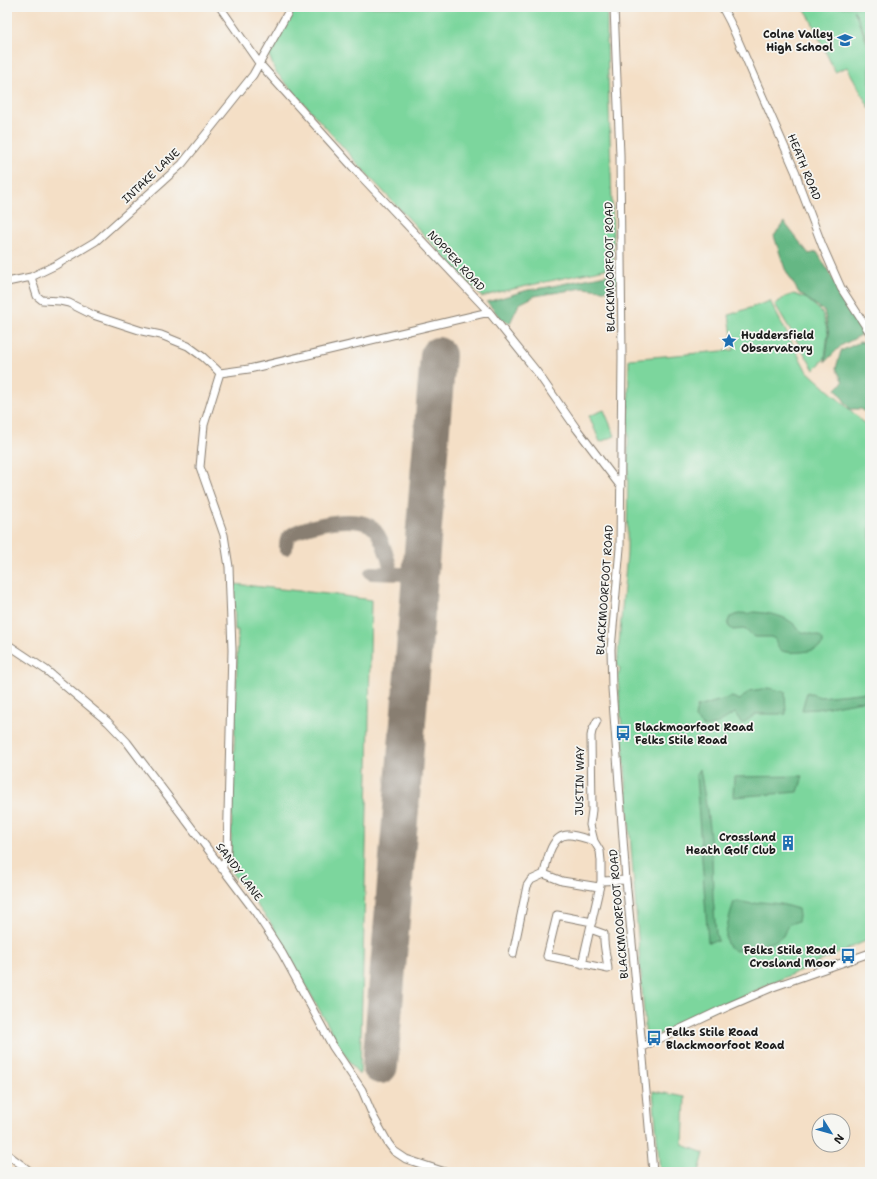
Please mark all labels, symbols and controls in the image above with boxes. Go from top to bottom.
place label: Colne Valley High School [763,27,833,55]
school or university icon: Colne Valley High School [836,31,854,49]
street label: HEATH ROAD [784,132,824,202]
street label: INTAKE LANE [119,145,183,207]
street label: BLACKMOORFOOT ROAD [601,202,619,332]
street label: NOPPER ROAD [424,227,488,295]
place label: Huddersfield Observatory [741,328,815,356]
place icon: Huddersfield Observatory [720,332,738,350]
street label: BLACKMOORFOOT ROAD [593,525,617,655]
place label: Blackmoorfoot Road Felks Stile Road [635,720,754,748]
bus stop icon: Blackmoorfoot Road Felks Stile Road [614,724,632,742]
street label: JUSTIN WAY [572,746,588,816]
place label: Crossland Heath Golf Club [686,830,776,858]
building icon: Crossland Heath Golf Club [779,834,797,852]
street label: SANDY LANE [212,840,266,904]
street label: BLACKMOORFOOT ROAD [606,849,632,979]
place label: Felks Stile Road Crosland Moor [744,943,836,971]
bus stop icon: Felks Stile Road Crosland Moor [839,947,857,965]
place label: Felks Stile Road Blackmoorfoot Road [666,1025,785,1053]
bus stop icon: Felks Stile Road Blackmoorfoot Road [645,1029,663,1047]
north arrow [811,1113,851,1153]
text: N [830,1131,847,1147]

